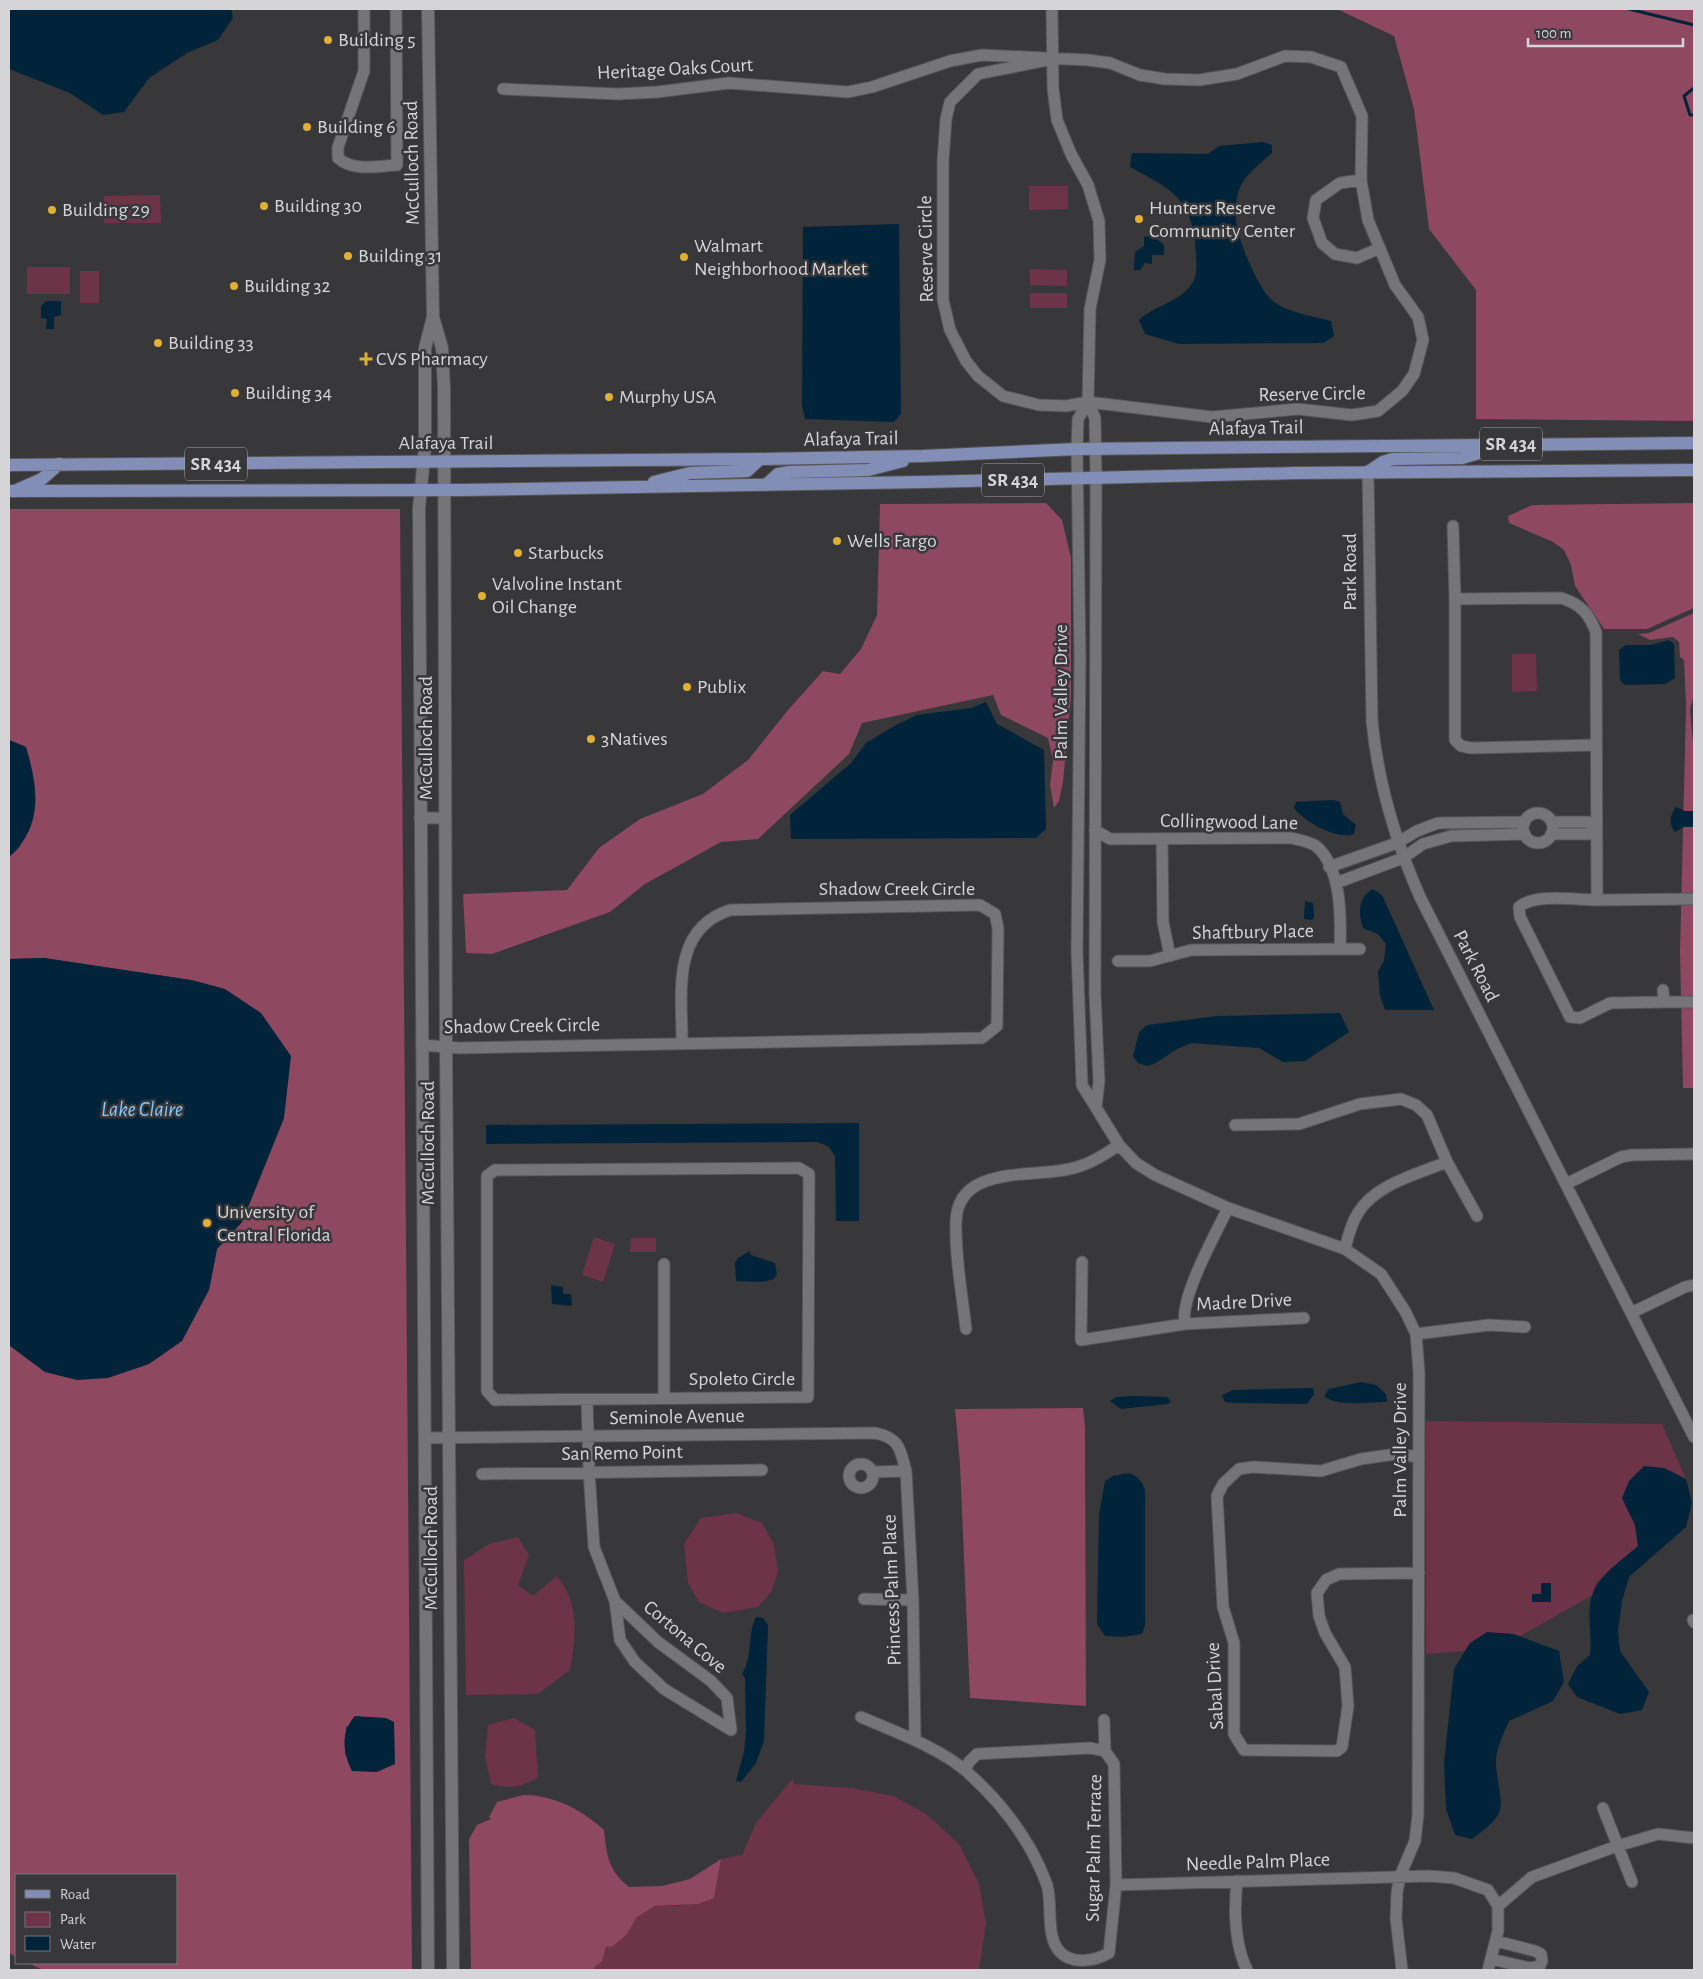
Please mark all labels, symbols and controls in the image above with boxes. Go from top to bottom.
scale bar [1528,15,1683,47]
text: 100 m [1536,26,1571,41]
place label: Building 5 [338,30,416,50]
marker: Building 5 [322,34,334,46]
street label: Heritage Oaks Court [597,55,754,83]
street label: McCulloch Road [401,101,423,225]
place label: Building 6 [317,117,396,137]
marker: Building 6 [301,121,313,133]
street label: Reserve Circle [915,195,937,303]
place label: Building 30 [274,196,362,216]
place label: Hunters Reserve Community Center [1149,198,1296,241]
place label: Building 29 [62,200,150,220]
marker: Building 30 [258,200,270,212]
marker: Building 29 [46,204,58,216]
marker: Hunters Reserve Community Center [1133,213,1145,225]
place label: Walmart Neighborhood Market [694,236,868,279]
place label: Building 31 [358,246,442,266]
marker: Building 31 [342,250,354,262]
marker: Walmart Neighborhood Market [678,251,690,263]
place label: Building 32 [244,276,331,296]
marker: Building 32 [228,280,240,292]
place label: Building 33 [168,333,254,353]
marker: Building 33 [152,337,164,349]
place label: CVS Pharmacy [376,349,488,369]
marker: CVS Pharmacy [360,353,372,365]
place label: Building 34 [245,383,332,403]
street label: Reserve Circle [1258,383,1366,405]
marker: Building 34 [229,387,241,399]
place label: Murphy USA [619,387,717,407]
marker: Murphy USA [603,391,615,403]
street label: Alafaya Trail [1208,417,1304,439]
street label: Alafaya Trail [803,428,899,450]
road number: SR 434 [1480,428,1542,460]
street label: Alafaya Trail [399,433,493,453]
road number: SR 434 [185,448,247,480]
road number: SR 434 [982,464,1044,496]
place label: Wells Fargo [847,531,937,551]
street label: Park Road [1340,533,1360,611]
marker: Wells Fargo [831,535,843,547]
place label: Starbucks [528,543,604,563]
marker: Starbucks [512,547,524,559]
place label: Valvoline Instant Oil Change [492,574,623,617]
marker: Valvoline Instant Oil Change [476,590,488,602]
street label: Palm Valley Drive [1051,624,1071,760]
street label: McCulloch Road [416,676,436,800]
place label: Publix [697,677,746,697]
marker: Publix [681,681,693,693]
place label: 3Natives [601,729,668,749]
marker: 3Natives [585,733,597,745]
street label: Collingwood Lane [1160,811,1298,833]
street label: Shadow Creek Circle [819,879,975,899]
street label: Shaftbury Place [1192,921,1314,943]
street label: Park Road [1449,927,1503,1005]
street label: Shadow Creek Circle [444,1015,600,1037]
street label: McCulloch Road [418,1081,438,1205]
water label: Lake Claire [101,1099,183,1120]
place label: University of Central Florida [217,1202,331,1245]
marker: University of Central Florida [201,1217,213,1229]
street label: Madre Drive [1196,1290,1292,1314]
street label: Spoleto Circle [689,1369,795,1389]
street label: Palm Valley Drive [1390,1382,1410,1518]
street label: Seminole Avenue [609,1406,745,1428]
street label: San Remo Point [561,1442,683,1464]
street label: McCulloch Road [421,1486,441,1610]
street label: Princess Palm Place [879,1514,905,1666]
street label: Cortona Cove [640,1597,730,1677]
street label: Sabal Drive [1203,1642,1227,1730]
street label: Sugar Palm Terrace [1083,1774,1105,1922]
street label: Needle Palm Place [1186,1849,1330,1875]
legend [15,1874,178,1964]
text: Road [60,1887,90,1902]
text: Park [60,1912,86,1927]
text: Water [60,1937,96,1952]

